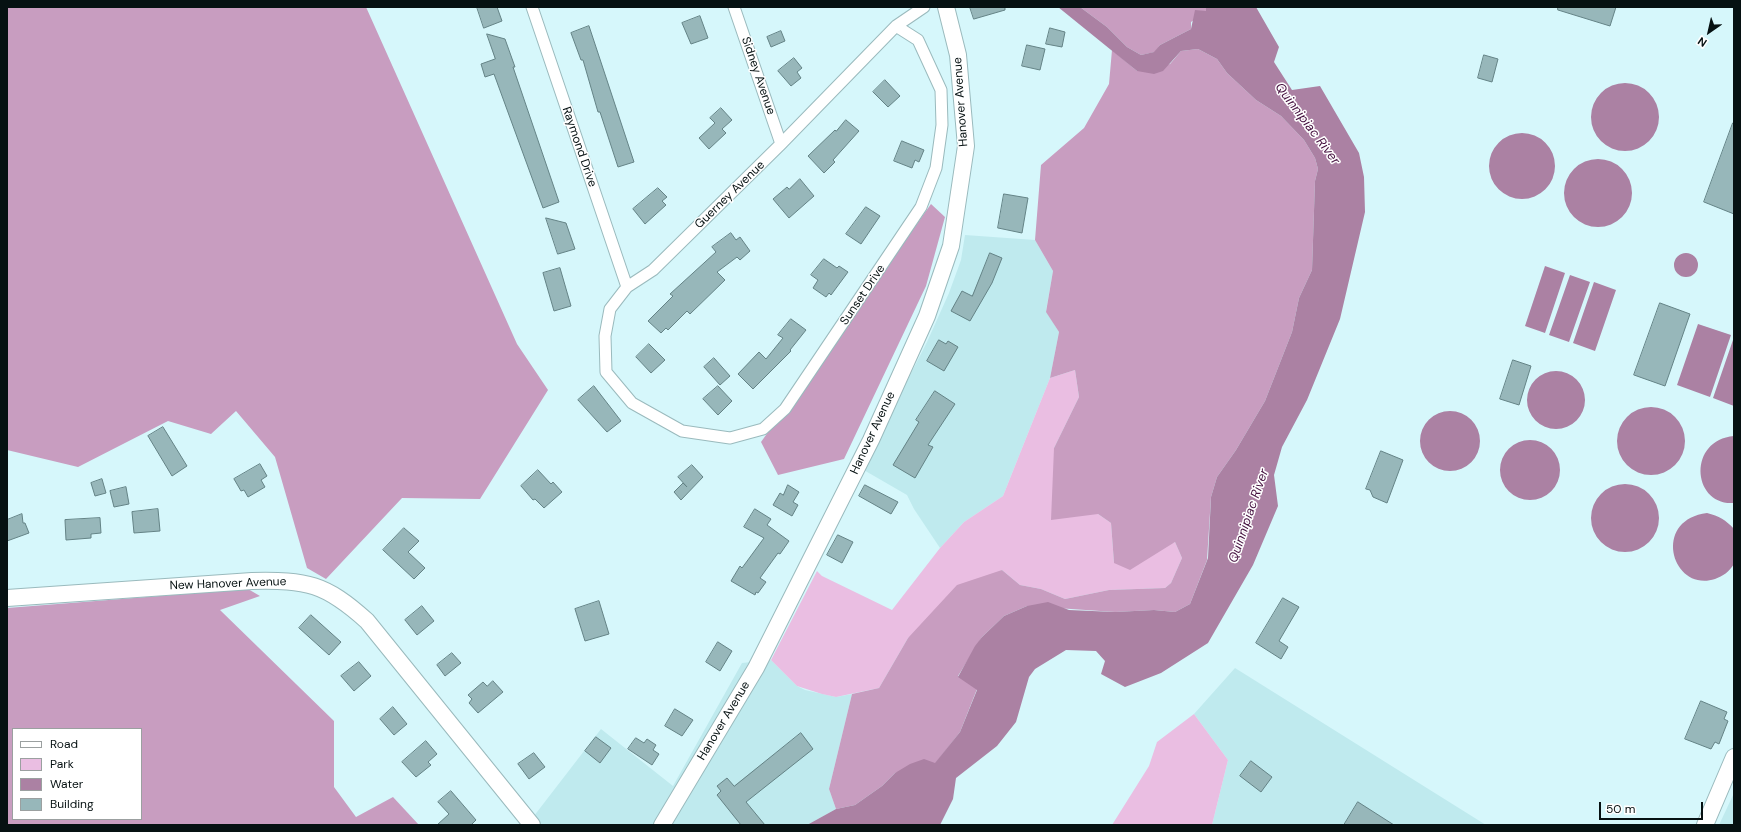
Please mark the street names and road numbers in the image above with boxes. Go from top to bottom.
street label: Sidney Avenue [738,35,778,117]
street label: Hanover Avenue [951,57,971,147]
street label: Raymond Drive [559,105,599,189]
street label: Guerney Avenue [692,158,768,232]
street label: Sunset Drive [838,262,888,328]
street label: Hanover Avenue [848,389,898,477]
street label: New Hanover Avenue [169,575,287,593]
street label: Hanover Avenue [695,679,753,763]

